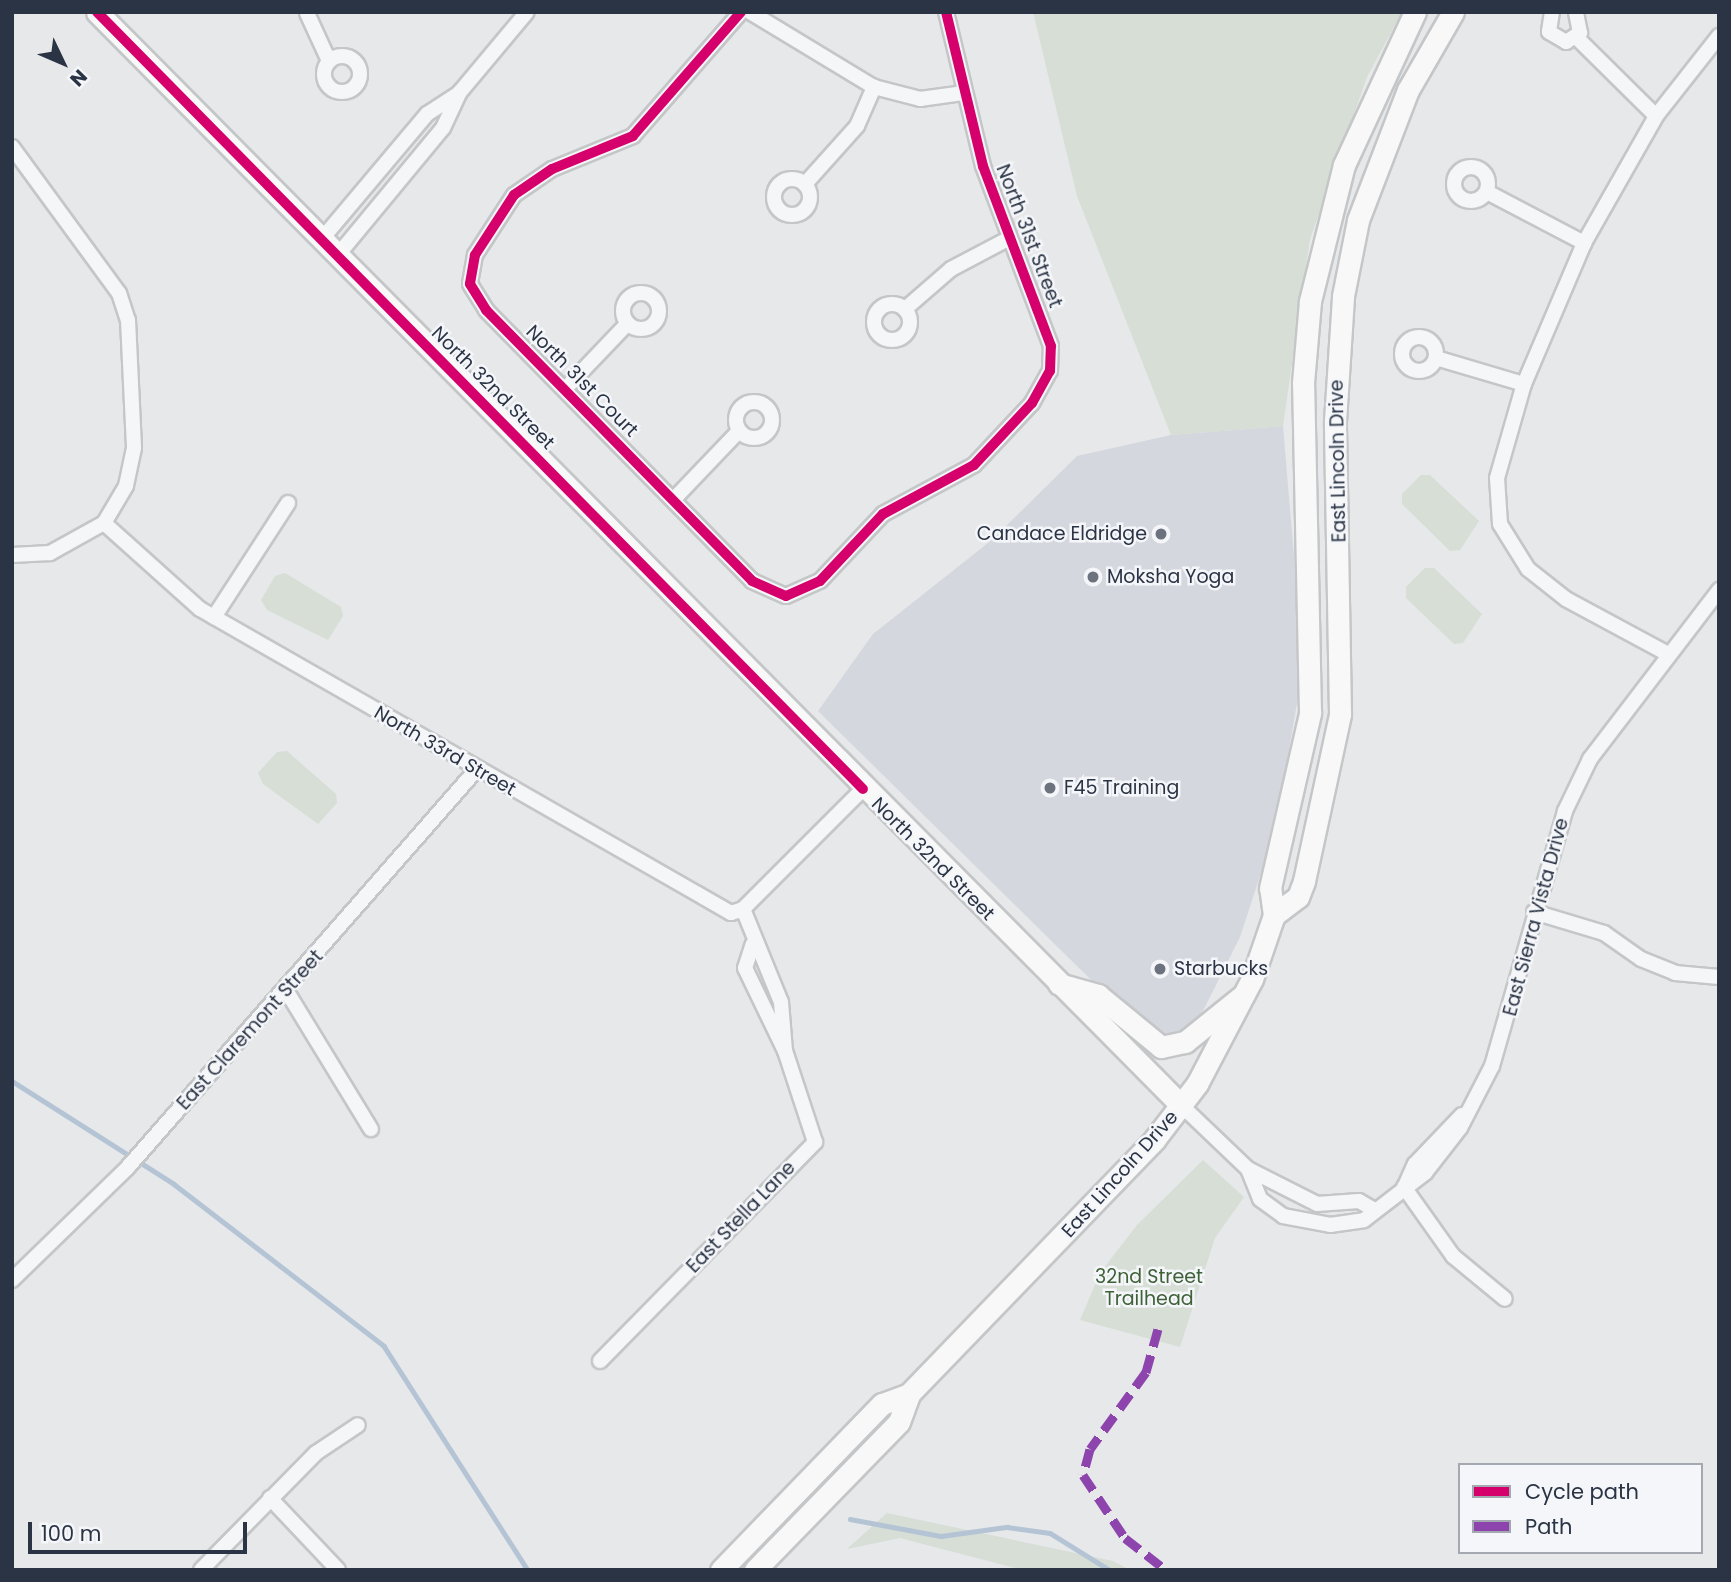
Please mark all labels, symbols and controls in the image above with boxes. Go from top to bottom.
north arrow [28,28,98,98]
text: N [64,63,93,92]
street label: North 31st Street [991,161,1067,311]
street label: North 31st Court [521,320,643,442]
street label: North 32nd Street [427,322,559,454]
street label: East Lincoln Drive [1325,379,1351,543]
place label: Candace Eldridge [977,523,1147,545]
marker: Candace Eldridge [1153,526,1169,542]
place label: Moksha Yoga [1107,566,1234,588]
marker: Moksha Yoga [1085,569,1101,585]
street label: North 33rd Street [370,701,520,801]
place label: F45 Training [1064,777,1179,799]
marker: F45 Training [1042,780,1058,796]
street label: North 32nd Street [867,793,999,925]
street label: East Sierra Vista Drive [1499,815,1573,1019]
street label: East Claremont Street [172,945,328,1115]
place label: Starbucks [1174,958,1268,980]
marker: Starbucks [1152,961,1168,977]
street label: East Lincoln Drive [1057,1106,1183,1242]
street label: East Stella Lane [682,1156,800,1278]
park label: 32nd Street Trailhead [1095,1266,1203,1310]
legend [1458,1463,1703,1554]
text: Cycle path [1525,1477,1639,1506]
scale bar [32,1508,250,1552]
text: Path [1525,1512,1572,1541]
text: 100 m [41,1519,101,1548]

